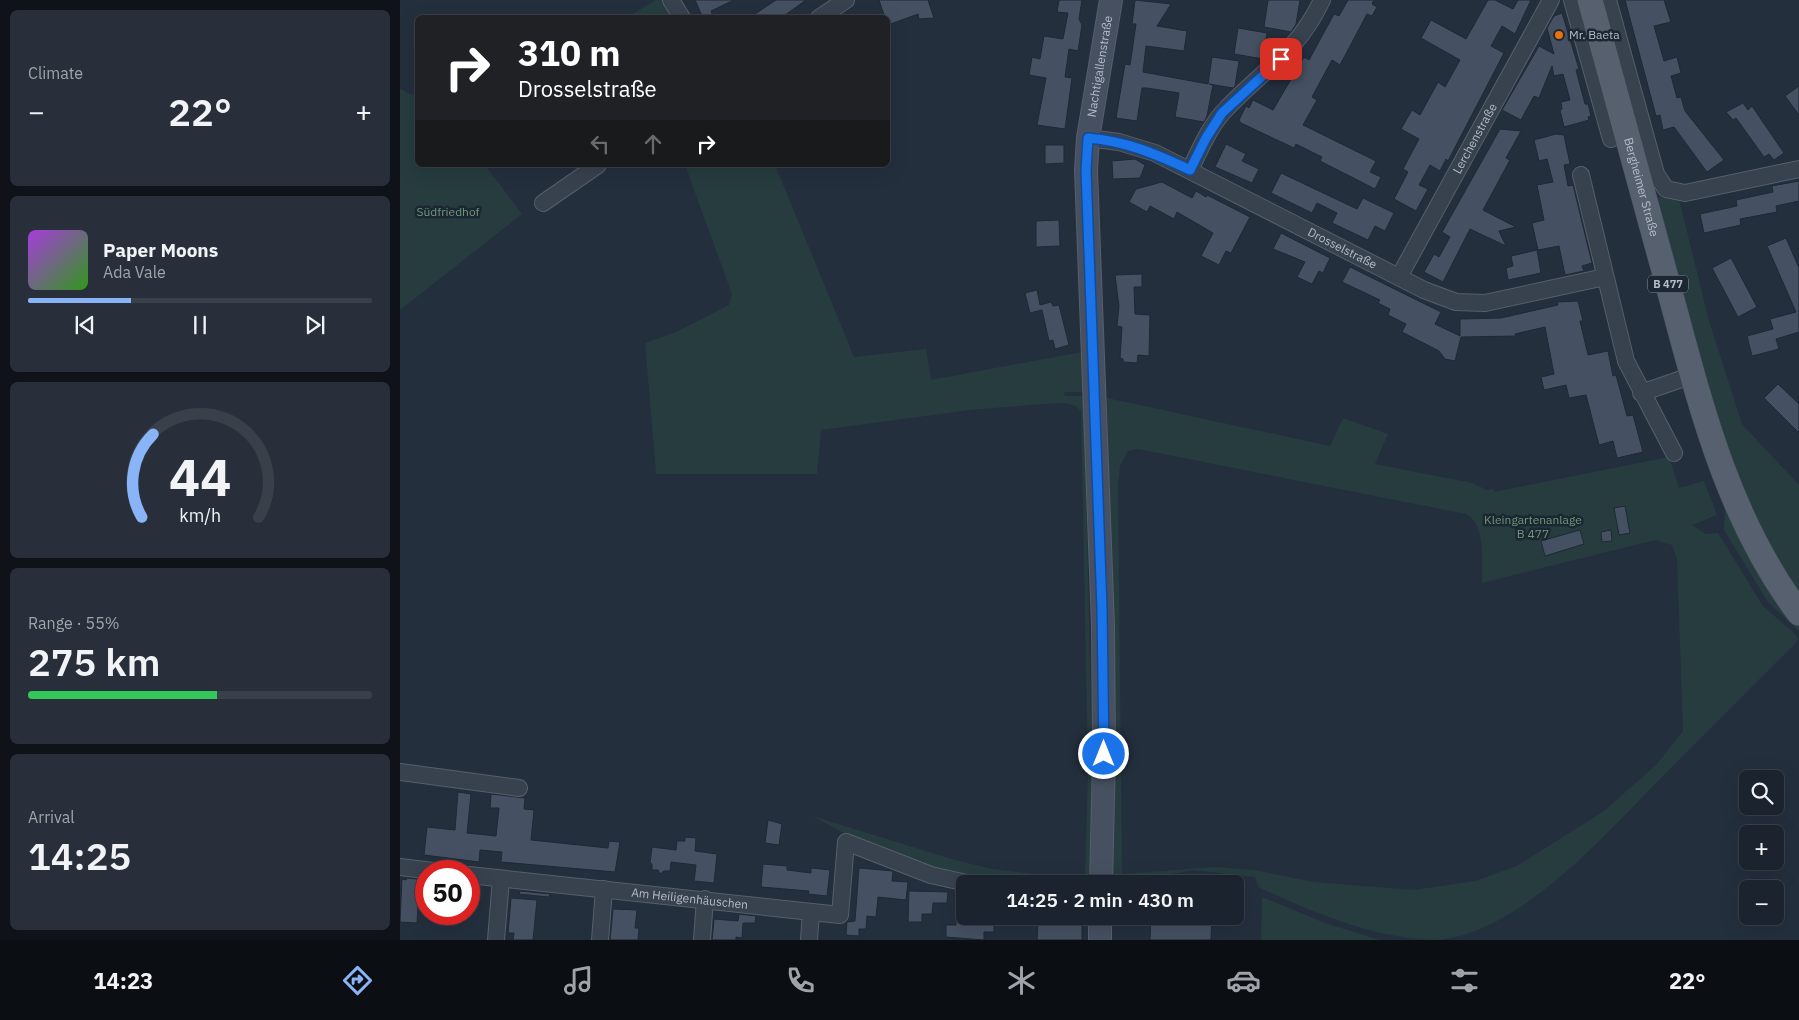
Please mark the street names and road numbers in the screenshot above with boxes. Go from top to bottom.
street label: Nachtigallenstraße [1084,14,1115,118]
street label: Lerchenstraße [1449,100,1500,176]
street label: Bergheimer Straße [1621,136,1662,239]
street label: Drosselstraße [1305,224,1380,272]
road number: B 477 [1648,276,1688,292]
street label: Am Heiligenhäuschen [631,885,749,912]

